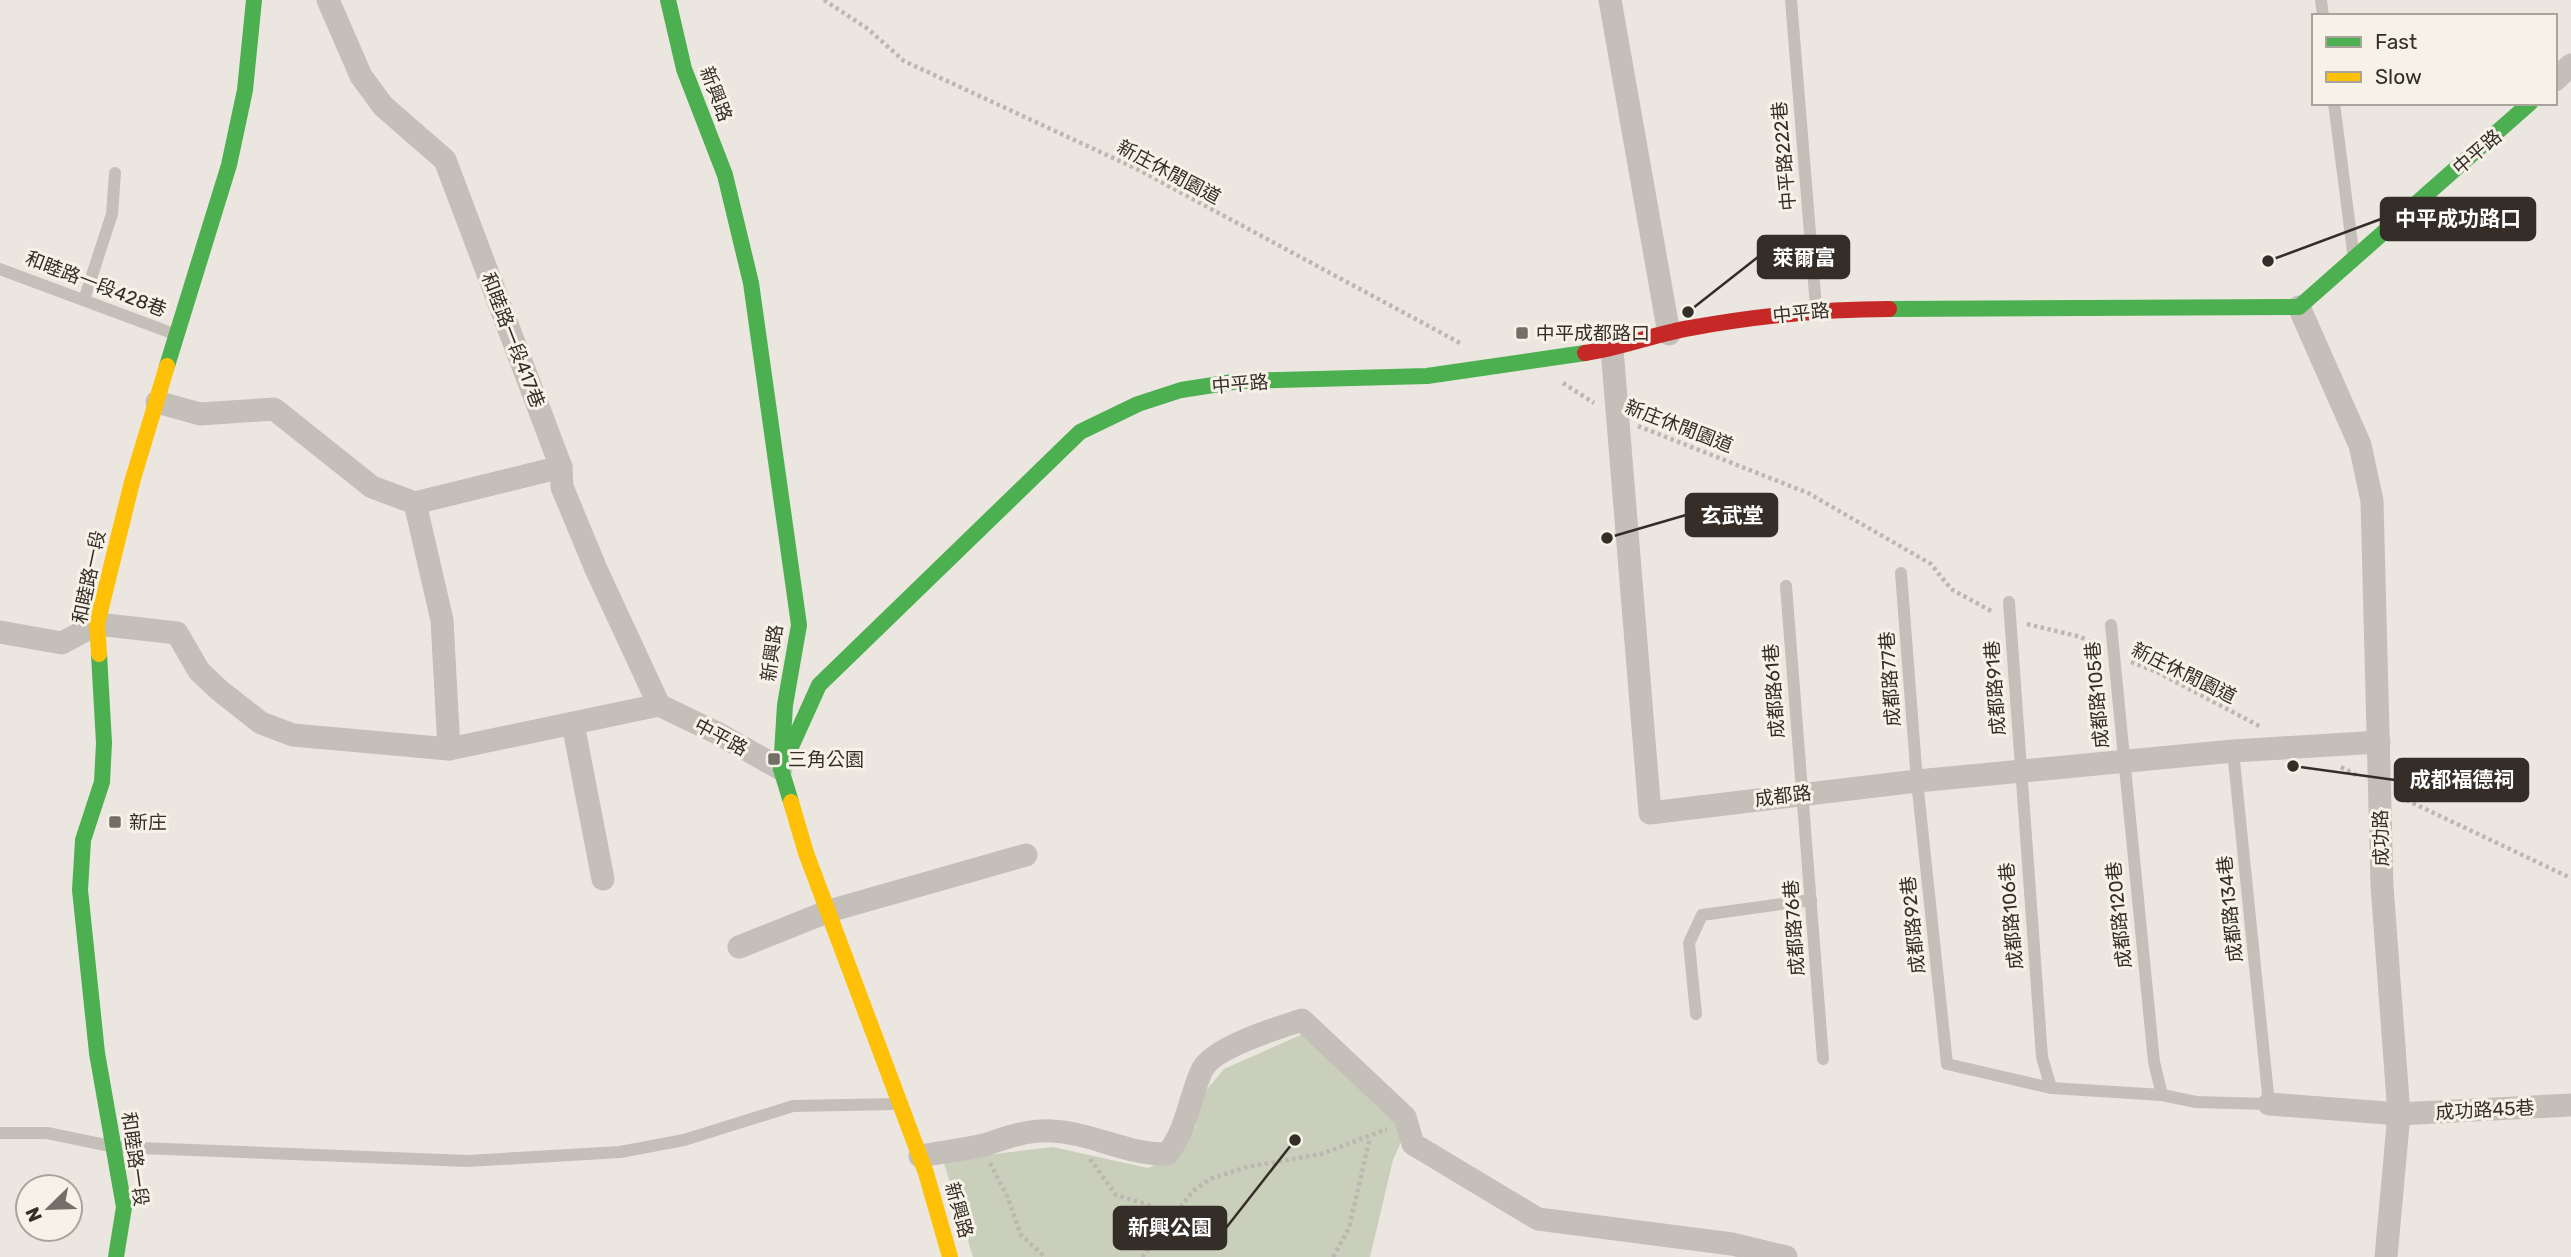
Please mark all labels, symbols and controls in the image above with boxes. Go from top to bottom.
legend [2312,14,2557,105]
text: Fast [2375,29,2417,54]
street label: 新興路 [695,63,737,125]
text: Slow [2375,64,2422,89]
street label: 中平路222巷 [1768,100,1800,212]
street label: 中平路 [2448,125,2506,179]
street label: 新庄休閒園道 [1113,135,1225,209]
callout: 中平成功路口 [2381,198,2535,240]
text: 中平成功路口 [2395,206,2521,231]
callout: 萊爾富 [1758,236,1849,278]
text: 萊爾富 [1773,245,1836,270]
street label: 和睦路一段428巷 [22,247,170,321]
street label: 和睦路一段417巷 [477,269,549,411]
street label: 中平路 [1771,299,1831,327]
place label: 中平成都路口 [1536,322,1650,345]
marker: 中平成都路口 [1514,325,1530,341]
street label: 中平路 [1211,370,1269,398]
street label: 新庄休閒園道 [1622,395,1736,457]
callout: 玄武堂 [1686,494,1777,536]
text: 玄武堂 [1701,503,1764,528]
street label: 和睦路一段 [68,528,110,626]
street label: 新興路 [757,623,787,683]
street label: 成都路77巷 [1875,631,1905,727]
street label: 新庄休閒園道 [2128,638,2240,708]
street label: 成都路91巷 [1980,640,2010,736]
street label: 成都路105巷 [2081,640,2113,750]
street label: 成都路61巷 [1759,643,1789,739]
street label: 中平路 [690,713,752,761]
place label: 三角公園 [788,748,864,771]
marker: 三角公園 [766,751,782,767]
callout: 成都福德祠 [2395,759,2528,801]
text: 成都福德祠 [2410,767,2515,792]
street label: 成都路 [1753,781,1813,811]
street label: 成功路 [2369,809,2393,867]
place label: 新庄 [129,811,167,834]
marker: 新庄 [107,814,123,830]
street label: 成都路134巷 [2213,854,2247,964]
street label: 成都路120巷 [2102,860,2136,970]
street label: 成都路106巷 [1995,861,2027,971]
street label: 成都路92巷 [1896,875,1930,975]
street label: 成都路76巷 [1779,879,1809,977]
street label: 成功路45巷 [2435,1096,2535,1124]
street label: 和睦路一段 [117,1110,153,1208]
north arrow [14,1173,84,1243]
street label: 新興路 [940,1179,978,1241]
text: N [21,1204,47,1225]
callout: 新興公園 [1114,1207,1226,1249]
text: 新興公園 [1128,1215,1212,1240]

